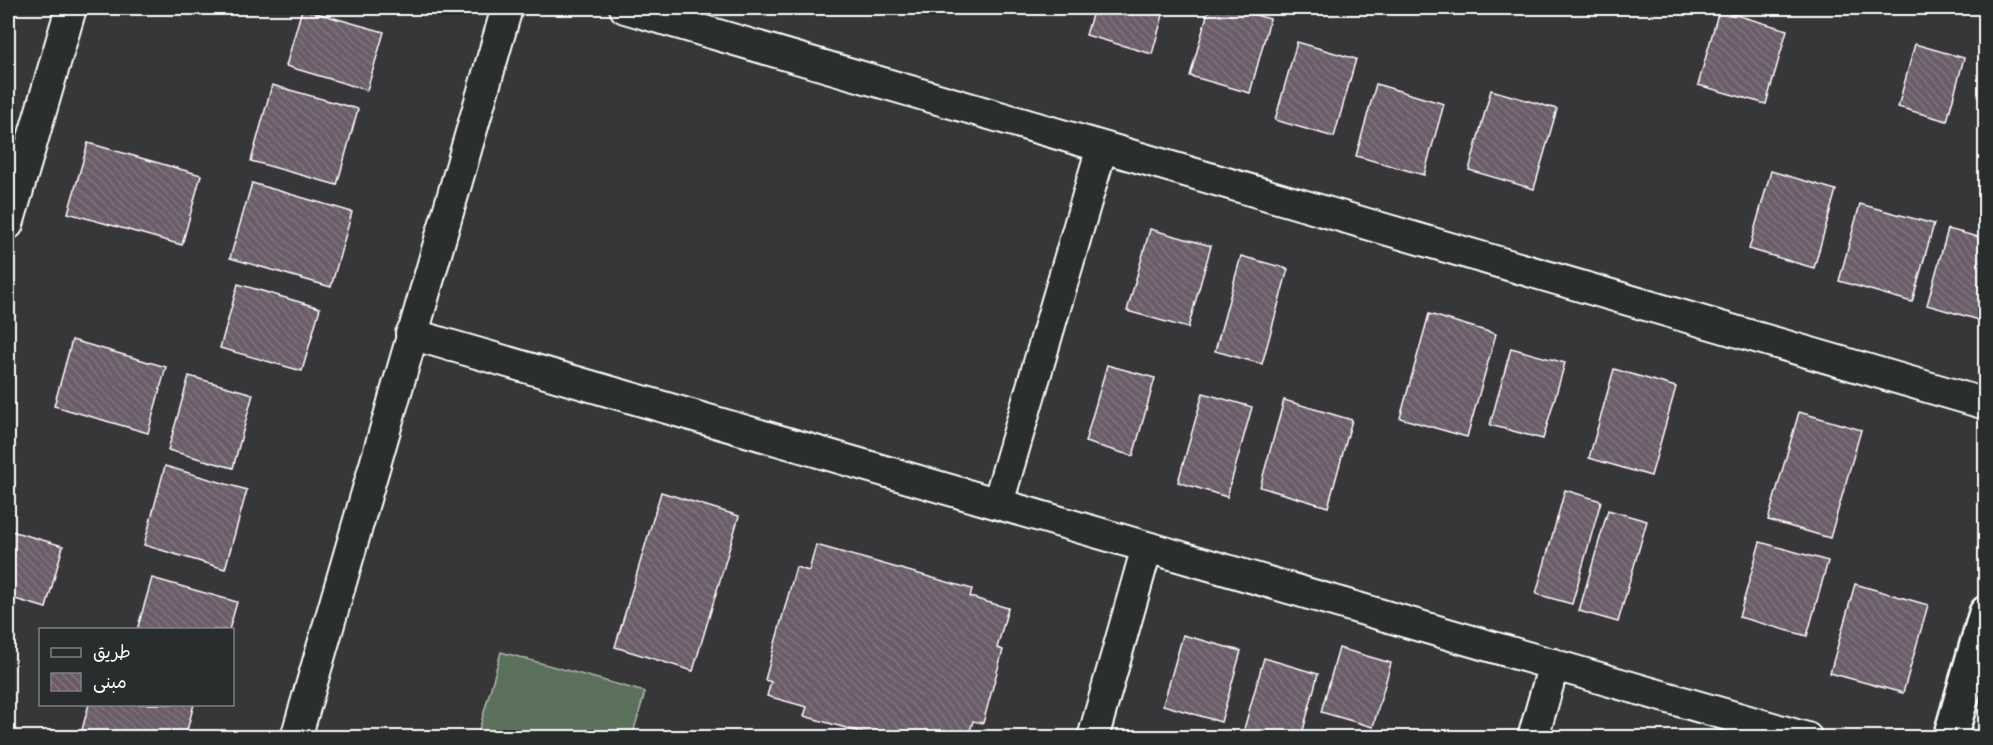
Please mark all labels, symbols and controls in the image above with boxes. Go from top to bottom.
legend [39,628,234,706]
text: طريق [93,640,131,663]
text: مبنى [93,670,127,693]

